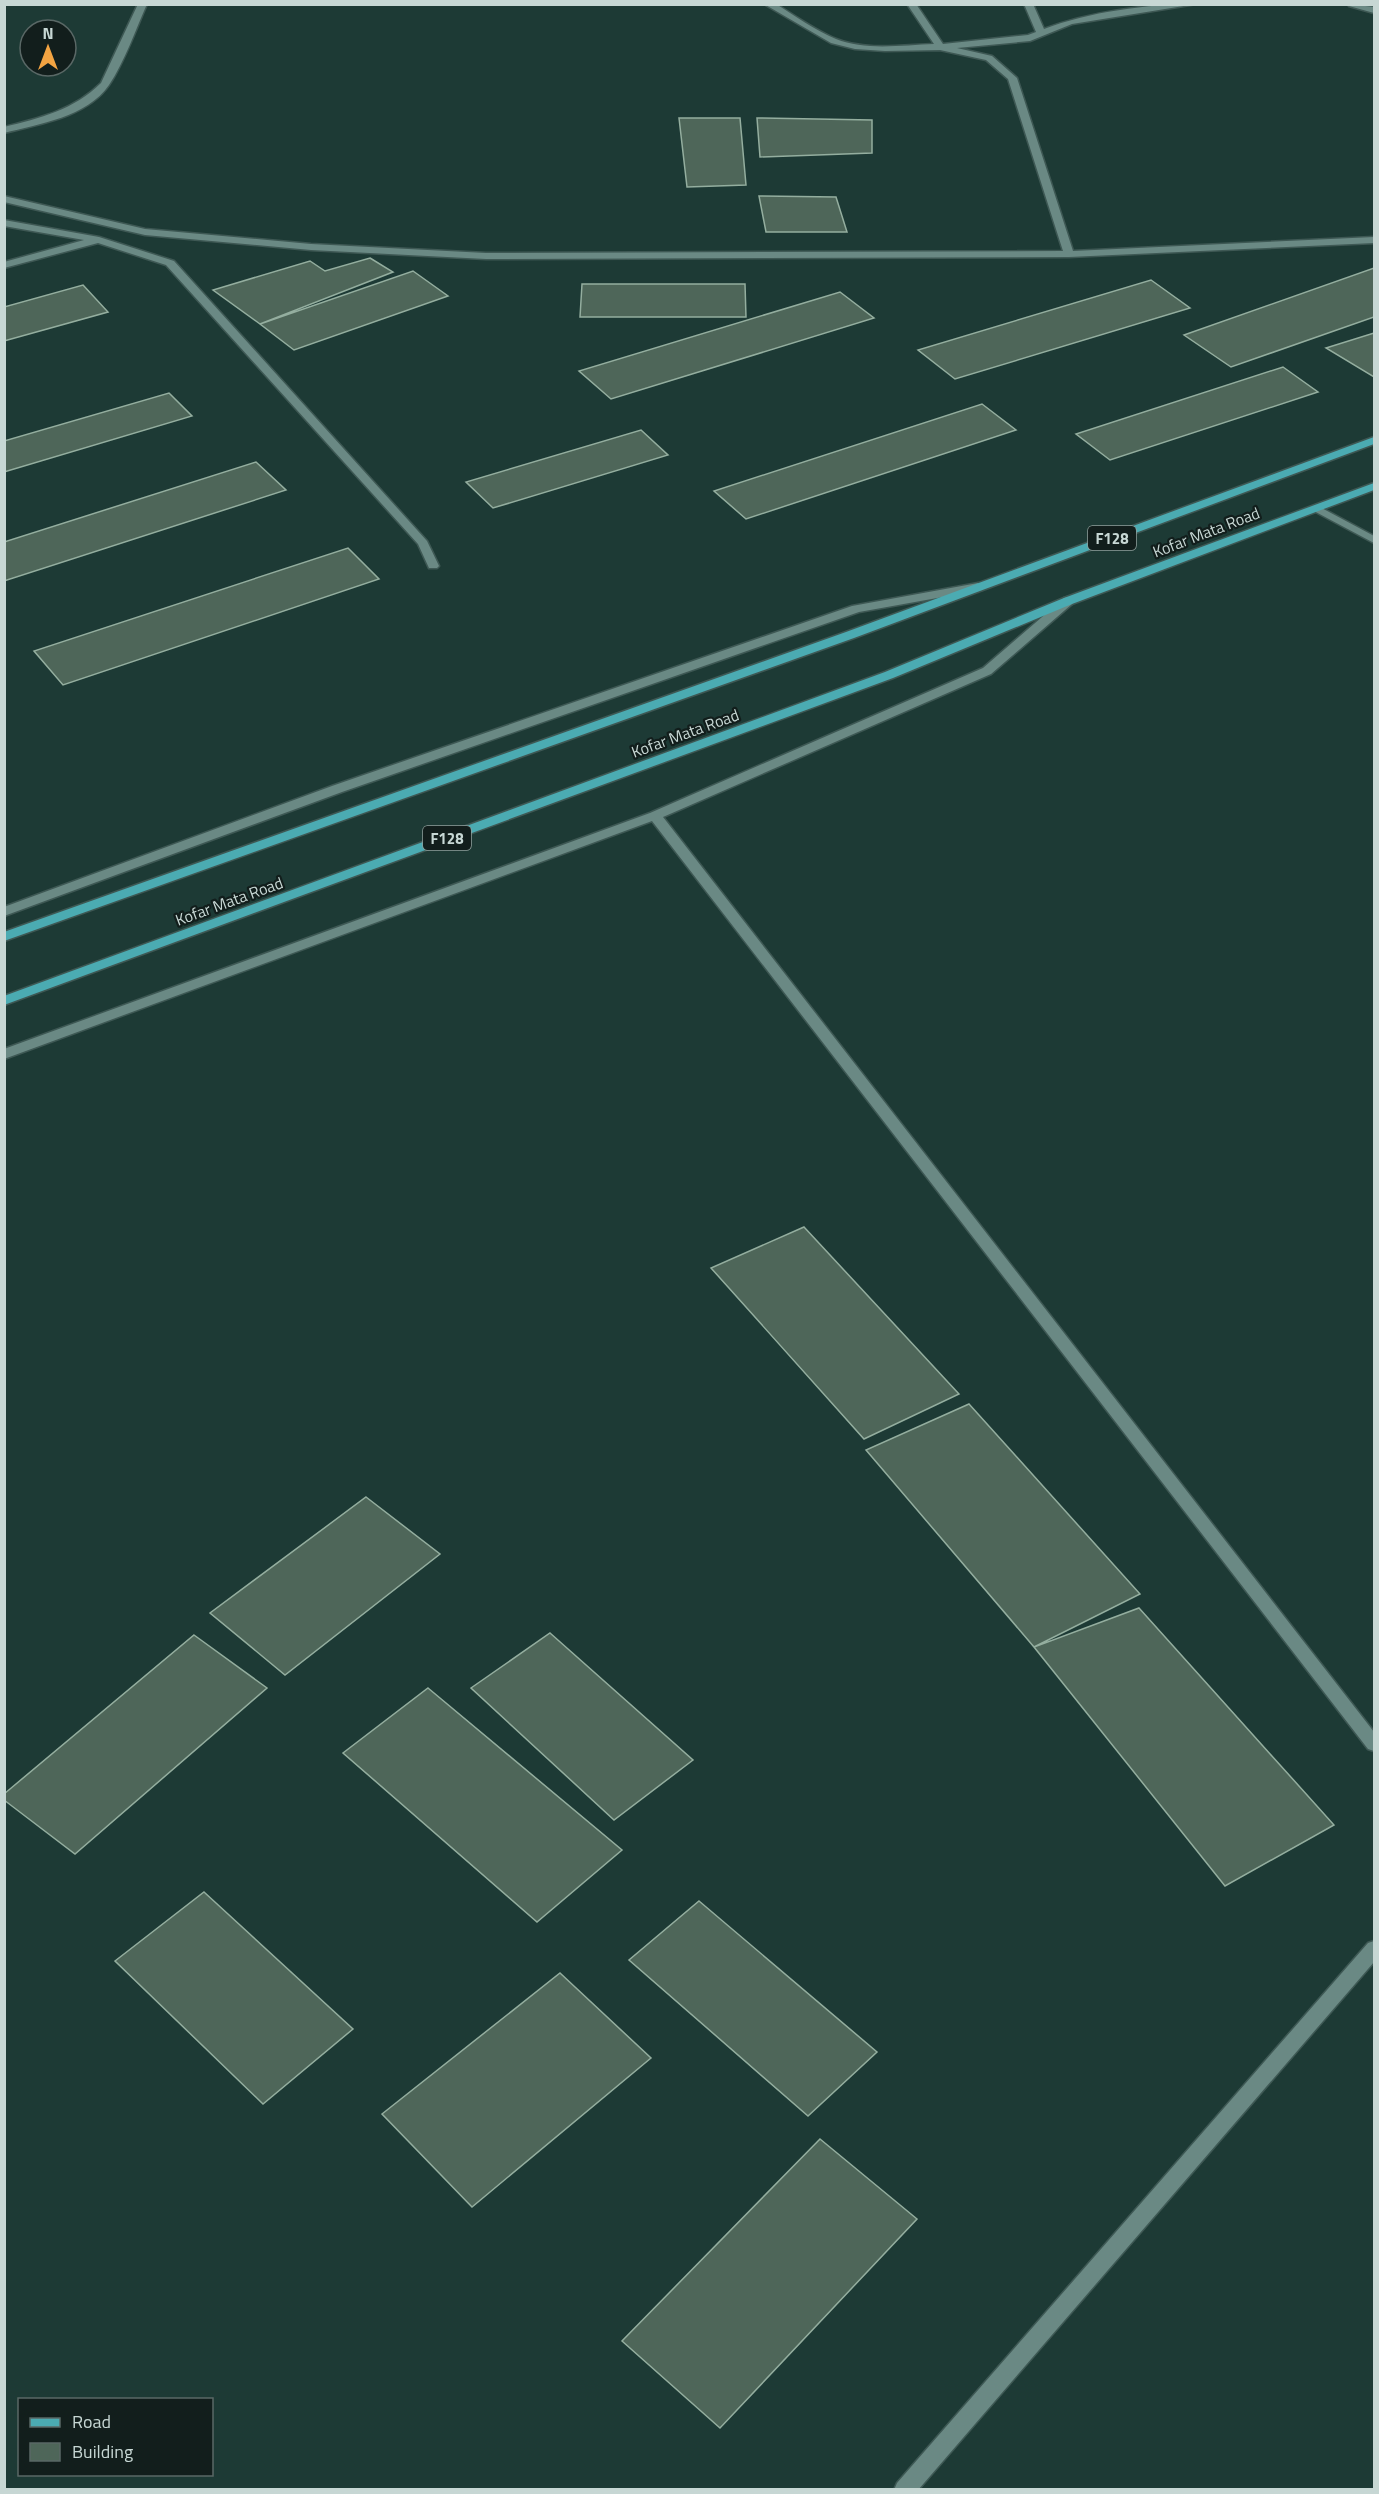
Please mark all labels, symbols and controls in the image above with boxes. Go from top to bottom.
north arrow [18,18,78,78]
text: N [42,21,54,45]
street label: Kofar Mata Road [1149,501,1263,563]
road number: F128 [1088,526,1136,550]
street label: Kofar Mata Road [628,702,742,764]
road number: F128 [423,826,471,850]
street label: Kofar Mata Road [172,870,286,932]
legend [18,2398,213,2476]
text: Road [72,2408,111,2435]
text: Building [72,2438,133,2465]

